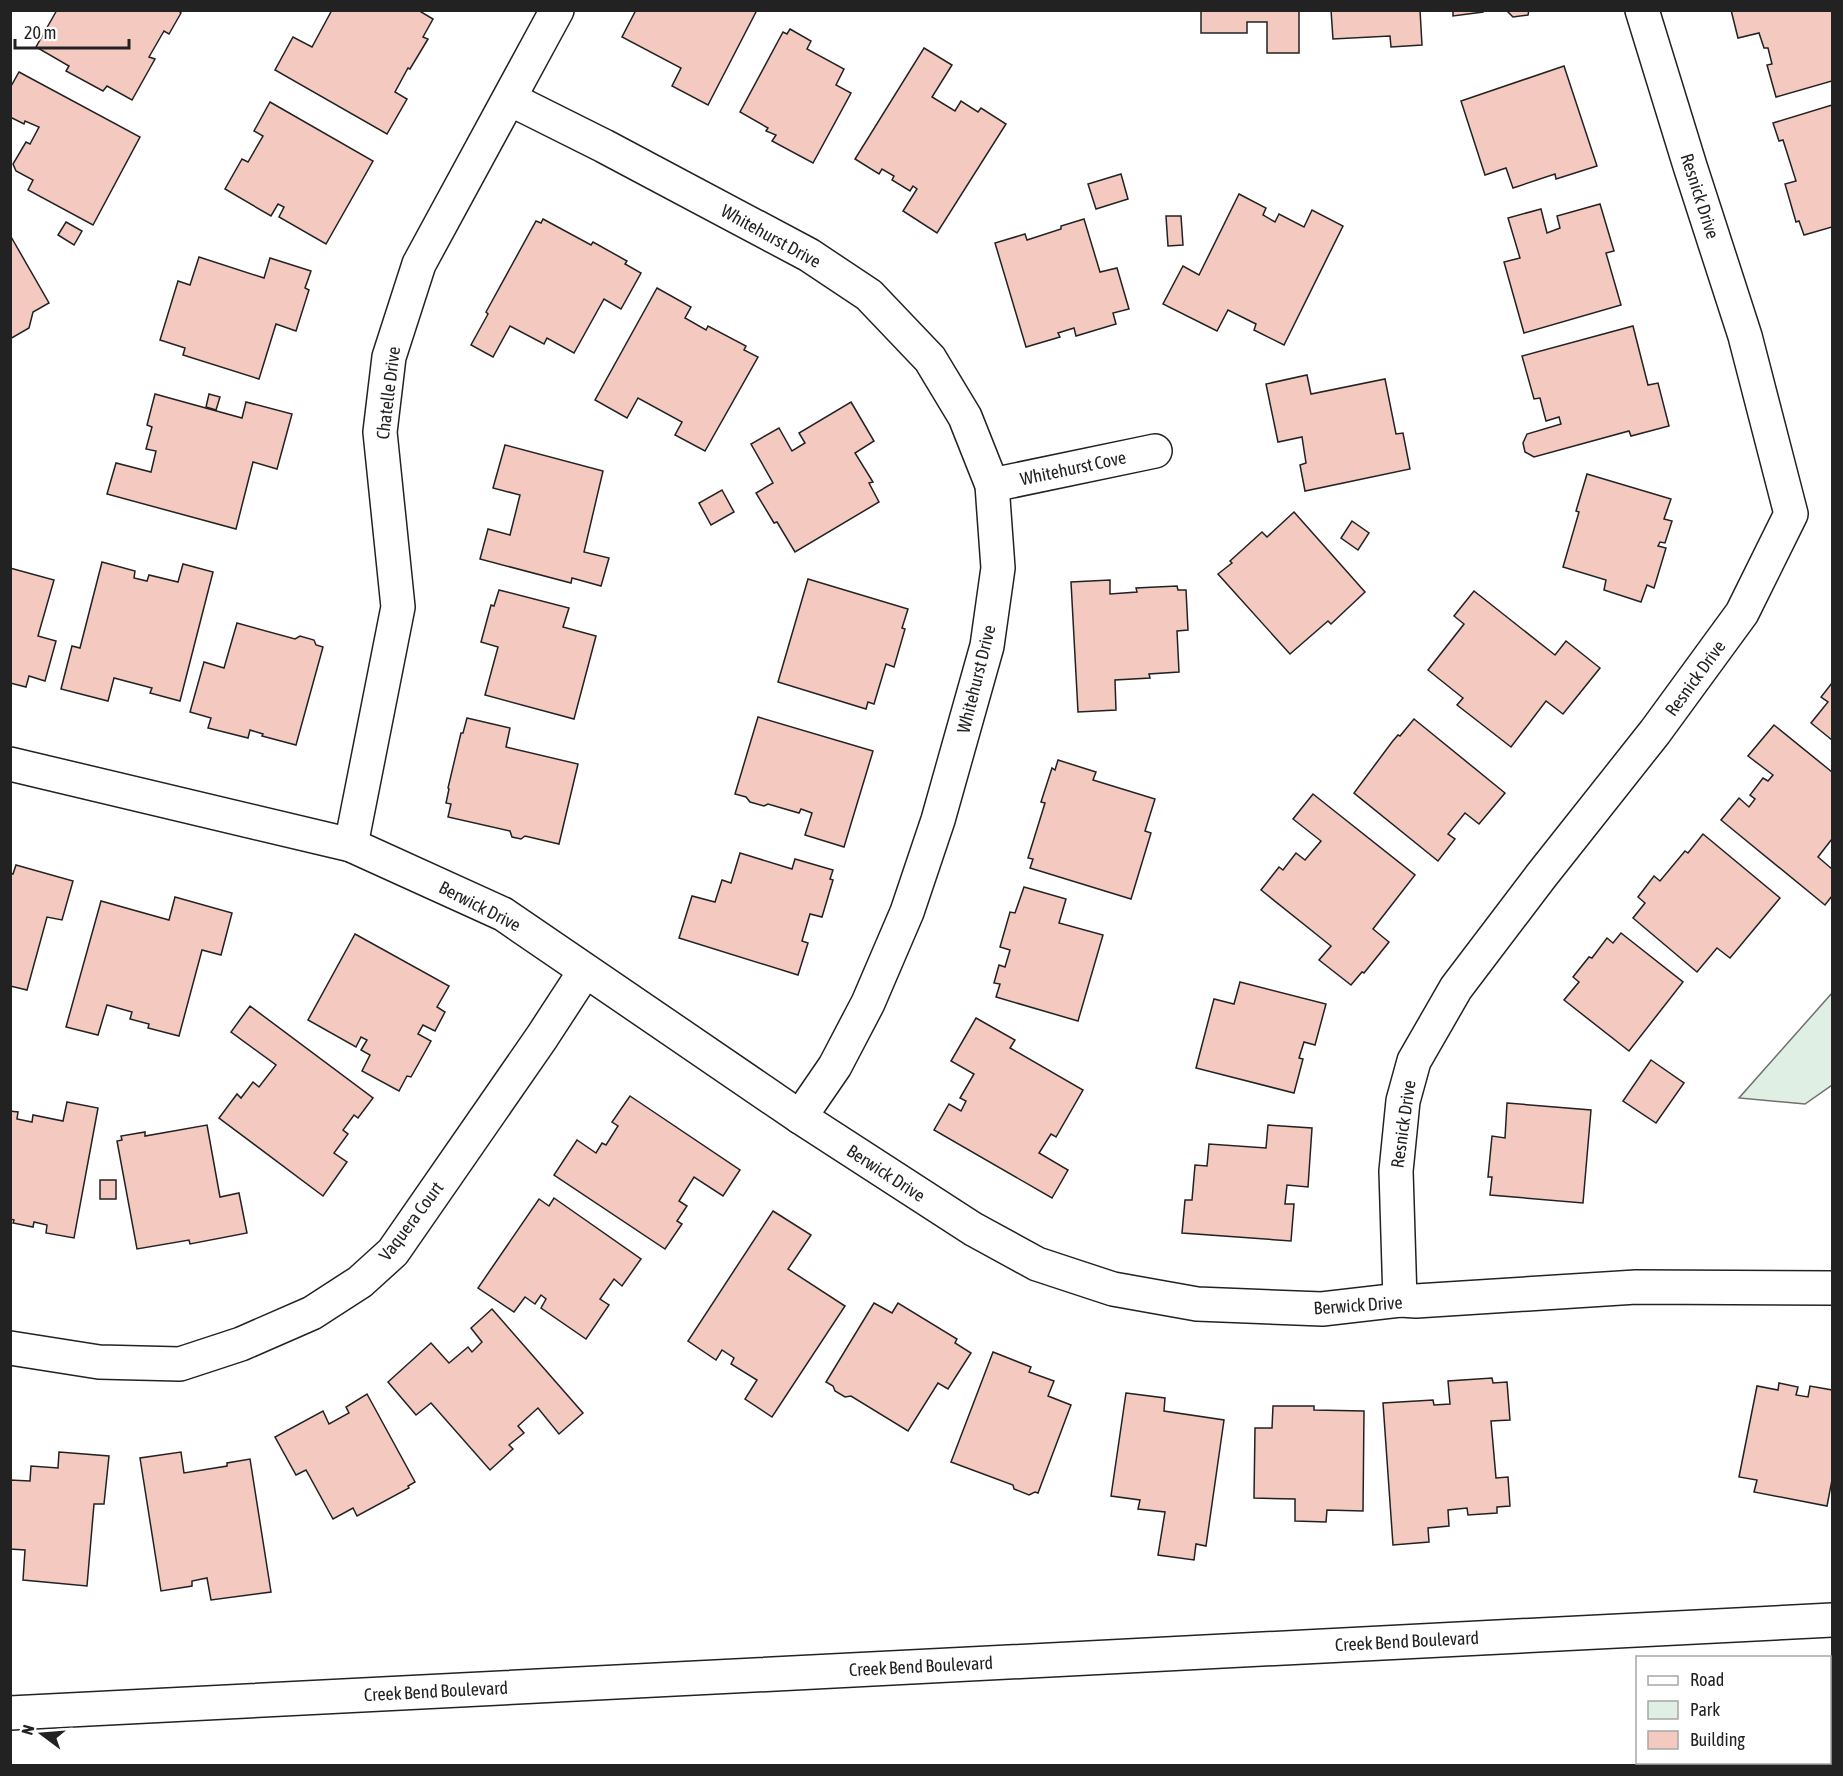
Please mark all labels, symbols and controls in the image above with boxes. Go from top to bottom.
scale bar [15,12,129,50]
text: 20 m [24,22,56,43]
street label: Resnick Drive [1676,151,1724,241]
street label: Whitehurst Drive [717,200,825,272]
street label: Chatelle Drive [372,345,404,441]
street label: Whitehurst Cove [1018,447,1128,489]
street label: Whitehurst Drive [952,623,1000,735]
street label: Resnick Drive [1661,636,1729,720]
street label: Berwick Drive [436,876,524,936]
street label: Resnick Drive [1386,1079,1420,1169]
street label: Berwick Drive [843,1140,929,1206]
street label: Vaquera Court [375,1177,447,1265]
street label: Berwick Drive [1313,1291,1403,1319]
street label: Creek Bend Boulevard [1334,1627,1480,1655]
street label: Creek Bend Boulevard [848,1652,994,1680]
legend [1636,1656,1831,1764]
text: Road [1690,1669,1724,1690]
street label: Creek Bend Boulevard [363,1677,509,1705]
text: Park [1690,1699,1720,1720]
north arrow [12,1704,72,1764]
text: N [18,1723,38,1737]
text: Building [1690,1729,1745,1750]

